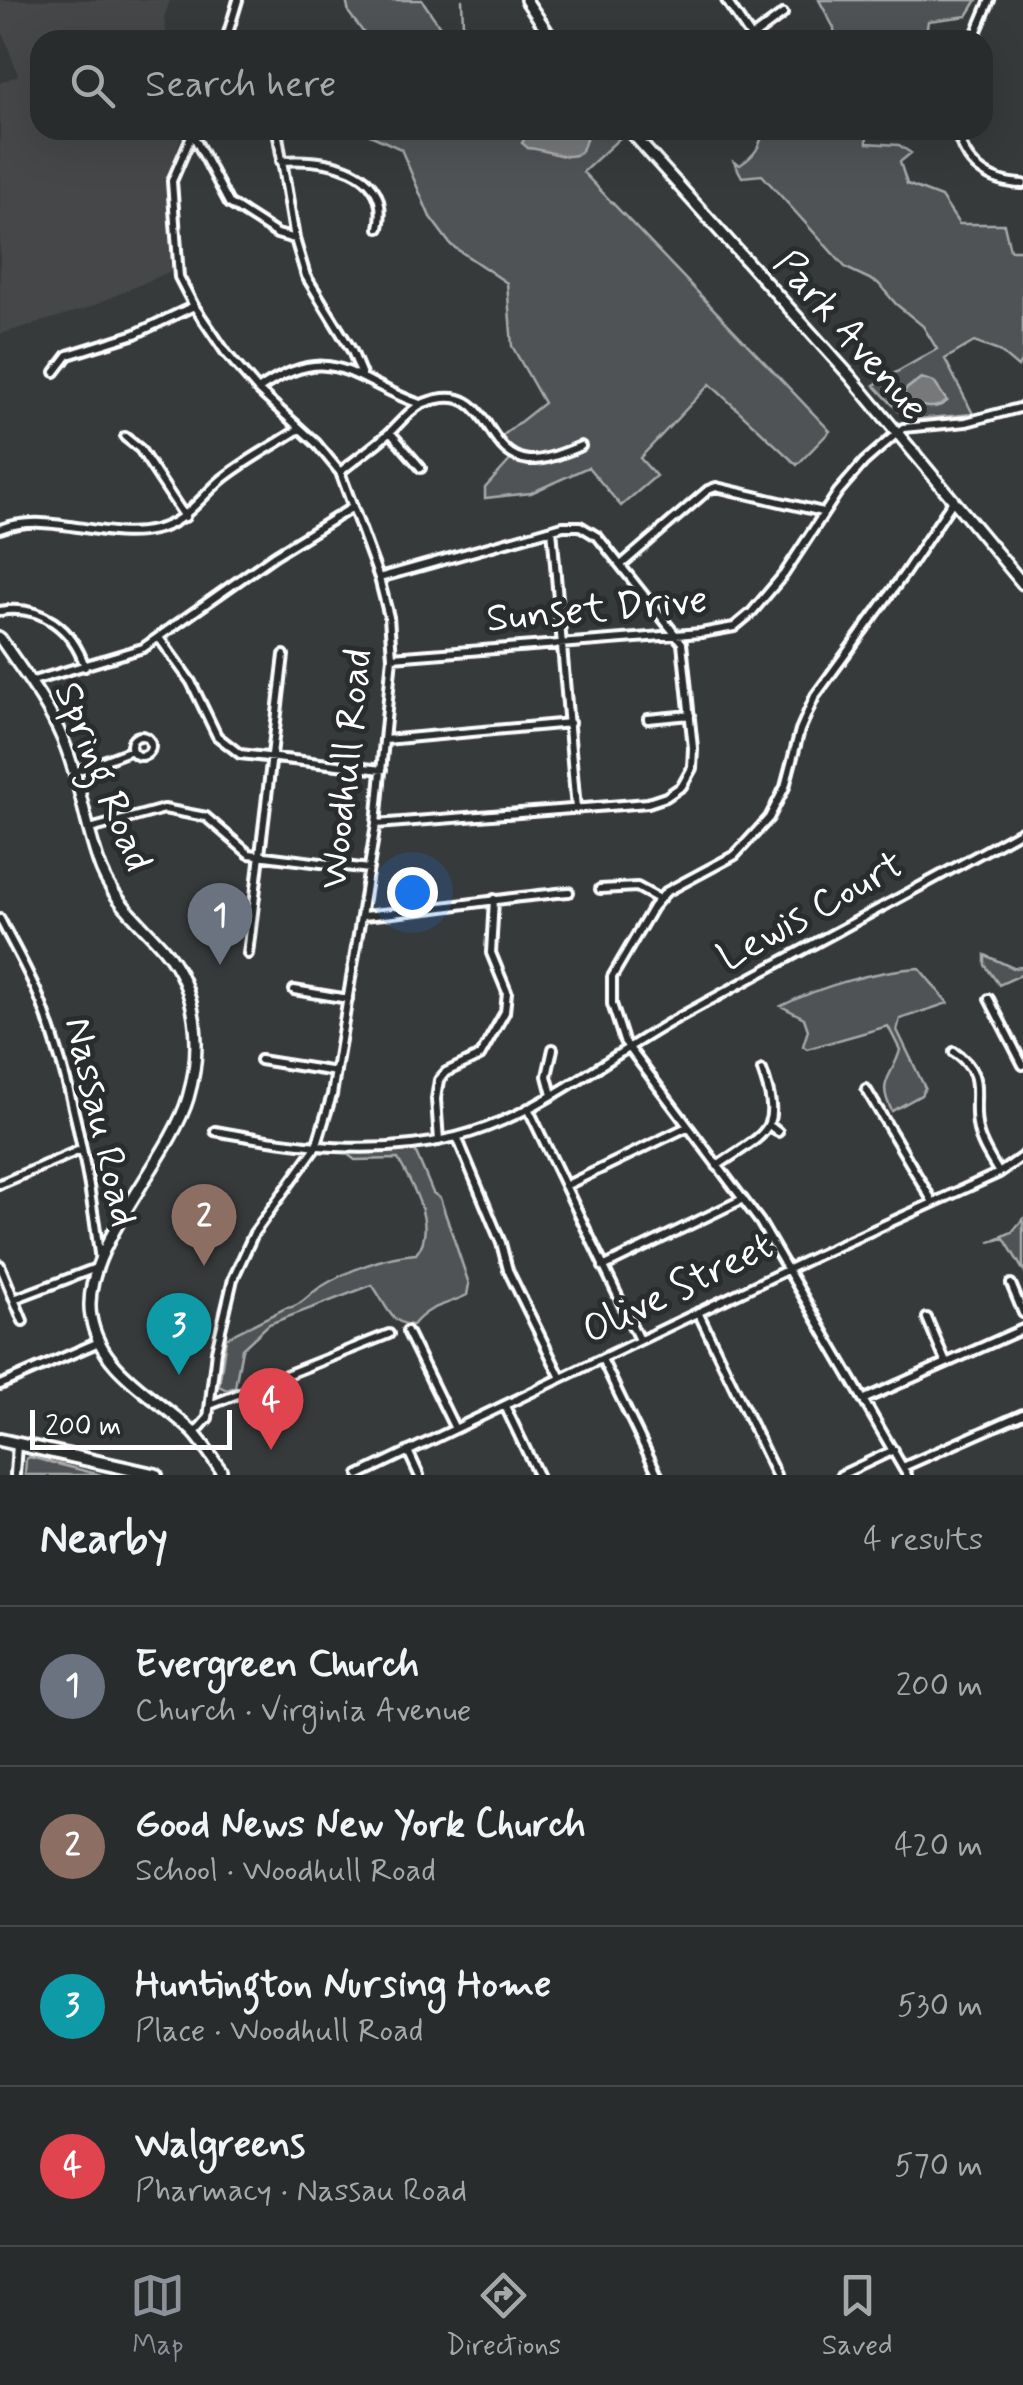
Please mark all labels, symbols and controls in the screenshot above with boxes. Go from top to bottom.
search box [30,30,993,140]
icon: search [65,58,120,113]
text: Search here [145,61,336,110]
street label: Park Avenue [761,239,939,433]
street label: Sunset Drive [484,574,710,646]
street label: Woodhull Road [309,646,385,892]
street label: Spring Road [37,675,163,881]
street label: Lewis Court [709,840,913,984]
your location [387,867,438,918]
pin: 1 [188,882,252,965]
street label: Nassau Road [51,1012,149,1232]
pin: 2 [172,1184,236,1266]
street label: Olive Street [574,1220,782,1358]
pin: 3 [146,1292,212,1375]
pin: 4 [238,1368,304,1450]
scale bar [30,1405,232,1450]
text: 200 m [45,1409,121,1446]
text: Nearby [40,1513,168,1568]
text: 4 results [863,1519,983,1561]
text: Evergreen Church [135,1641,419,1690]
text: 1 [65,1665,80,1707]
text: 200 m [896,1665,983,1707]
text: Church · Virginia Avenue [135,1690,472,1732]
text: Good News New York Church [135,1801,586,1850]
text: 2 [65,1825,80,1867]
text: 420 m [894,1825,983,1867]
text: School · Woodhull Road [135,1850,436,1892]
text: Huntington Nursing Home [135,1961,551,2010]
text: 3 [65,1985,80,2027]
text: 530 m [897,1985,983,2027]
text: Place · Woodhull Road [135,2010,423,2052]
text: Walgreens [135,2121,305,2170]
text: 4 [63,2145,82,2187]
text: 570 m [894,2145,983,2187]
text: Pharmacy · Nassau Road [135,2170,467,2212]
tab: Map [130,2268,185,2365]
tab: Directions [446,2268,561,2365]
tab: Saved [822,2268,893,2365]

